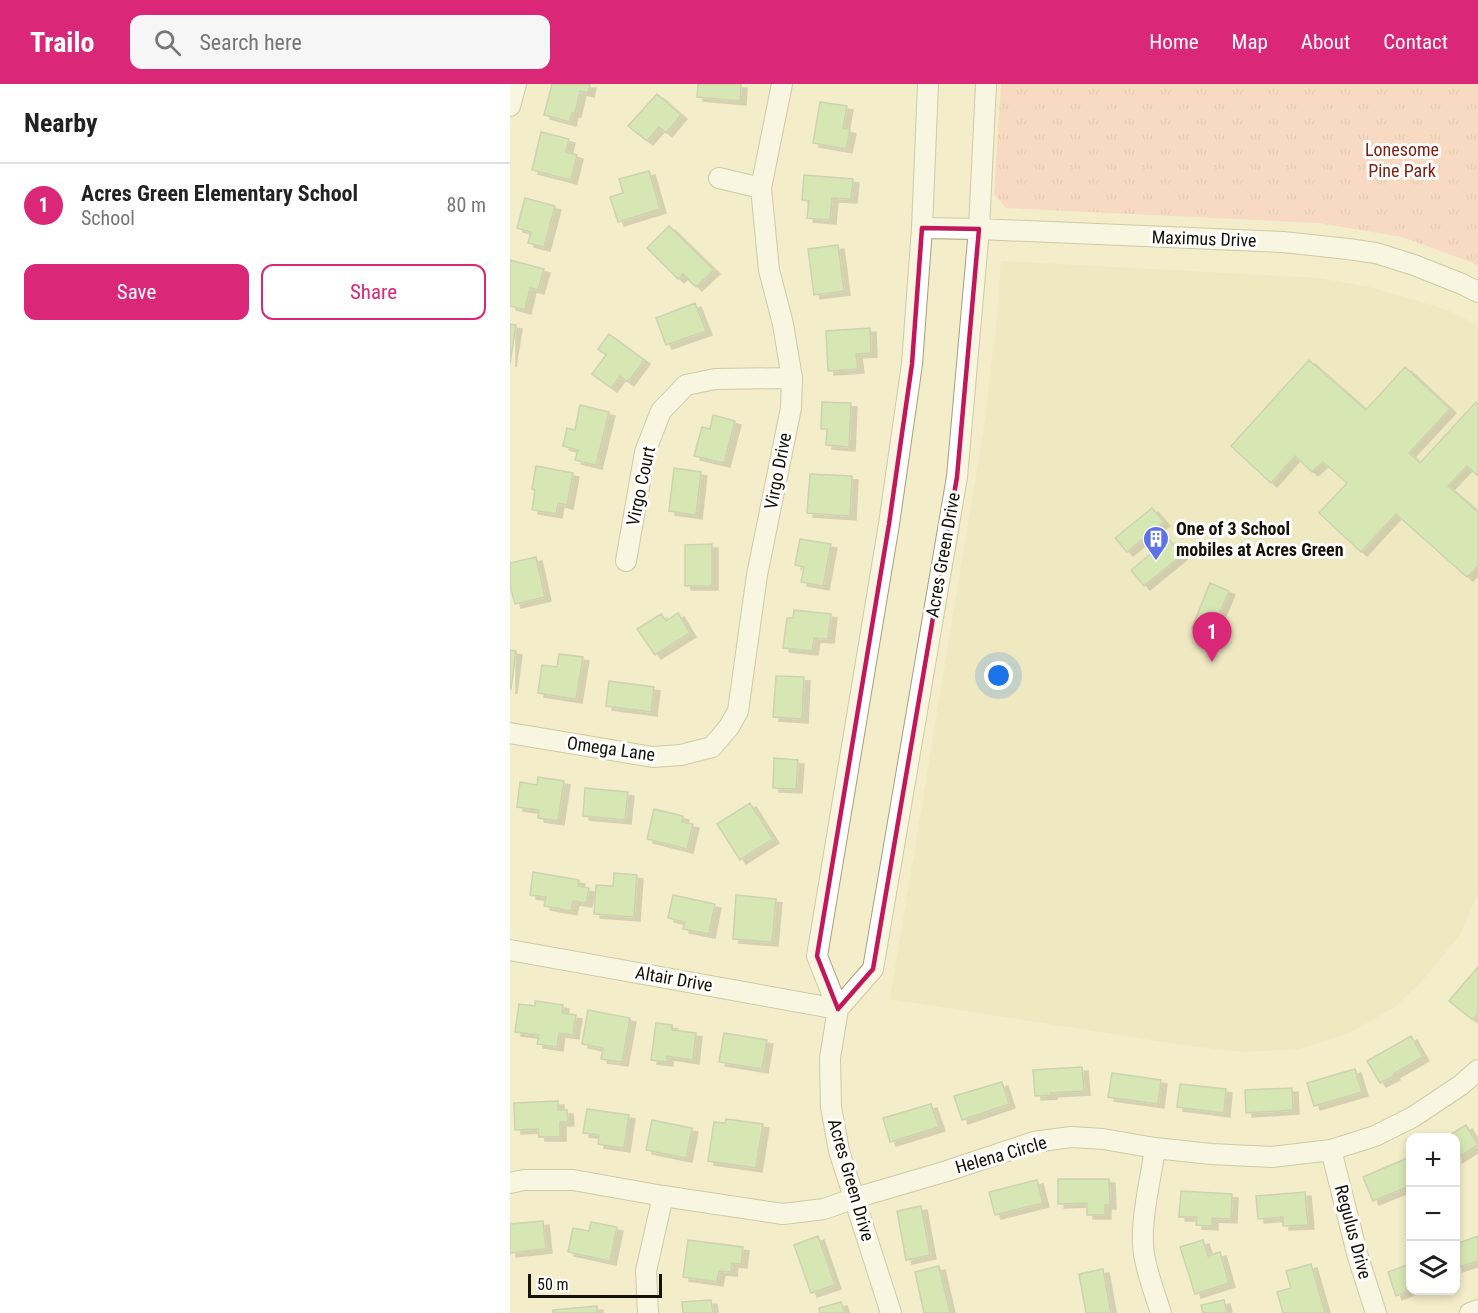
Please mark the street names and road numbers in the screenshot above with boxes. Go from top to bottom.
street label: Maximus Drive [1151,226,1257,251]
street label: Virgo Drive [760,431,795,511]
street label: Virgo Court [622,444,659,528]
street label: Acres Green Drive [921,491,964,619]
street label: Omega Lane [566,732,656,765]
street label: Altair Drive [634,961,714,996]
street label: Acres Green Drive [824,1116,879,1244]
street label: Helena Circle [953,1131,1049,1178]
street label: Regulus Drive [1331,1182,1376,1281]

